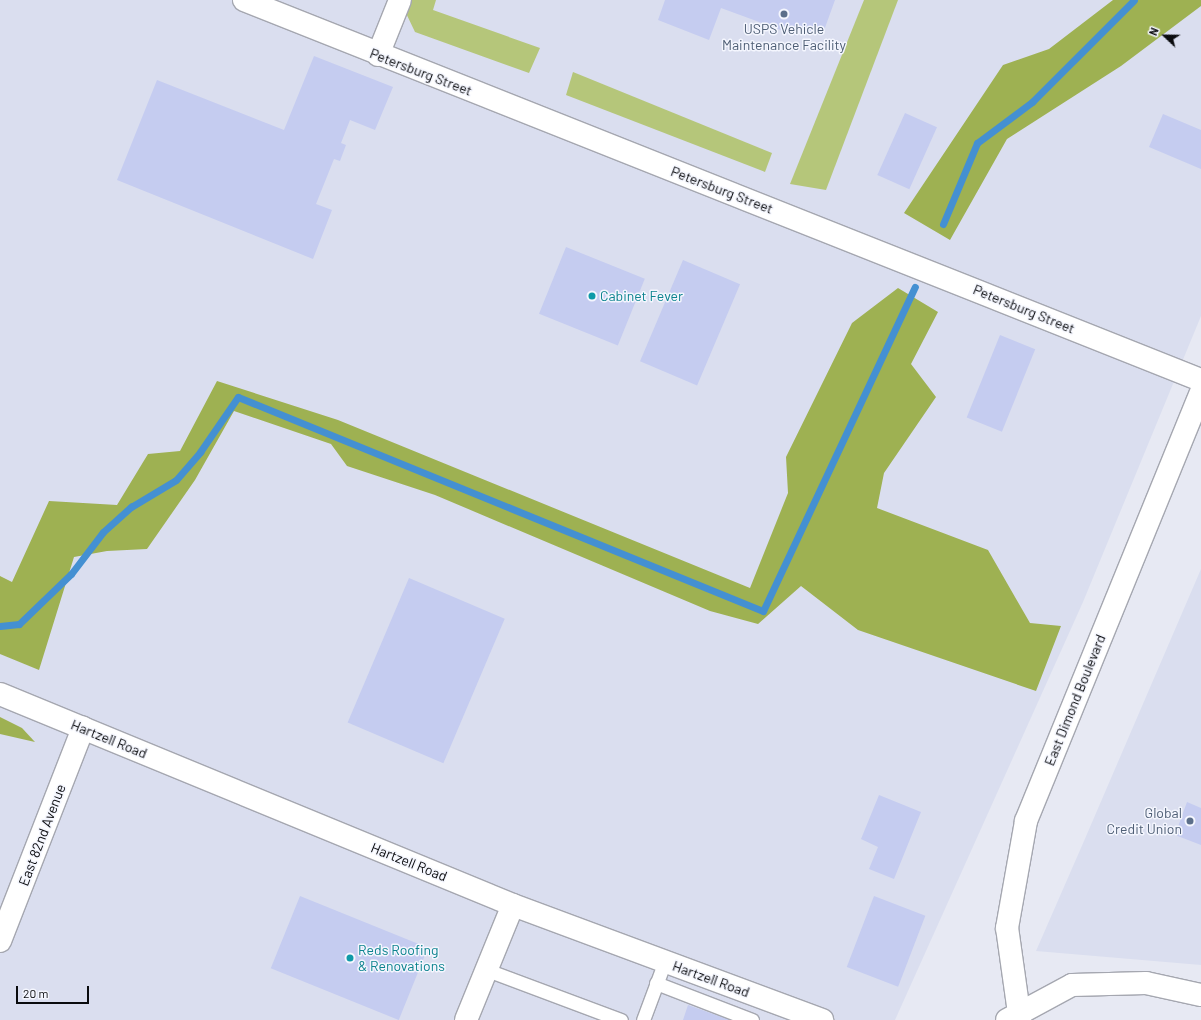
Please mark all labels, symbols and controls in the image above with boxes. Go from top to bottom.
marker: USPS Vehicle Maintenance Facility [779,9,789,19]
north arrow [1145,16,1185,56]
place label: USPS Vehicle Maintenance Facility [722,21,846,54]
text: N [1146,25,1161,37]
street label: Petersburg Street [368,45,474,99]
street label: Petersburg Street [669,163,775,217]
street label: Petersburg Street [971,281,1077,337]
place label: Cabinet Fever [600,288,683,304]
marker: Cabinet Fever [587,291,597,301]
street label: East Dimond Boulevard [1041,632,1109,768]
street label: Hartzell Road [68,716,150,762]
street label: East 82nd Avenue [15,782,69,888]
place label: Global Credit Union [1107,805,1182,838]
marker: Global Credit Union [1185,816,1195,826]
street label: Hartzell Road [368,839,450,885]
place label: Reds Roofing & Renovations [358,942,445,974]
marker: Reds Roofing & Renovations [345,953,355,963]
street label: Hartzell Road [670,957,752,1001]
scale bar [18,978,91,1004]
text: 20 m [23,986,49,1000]

